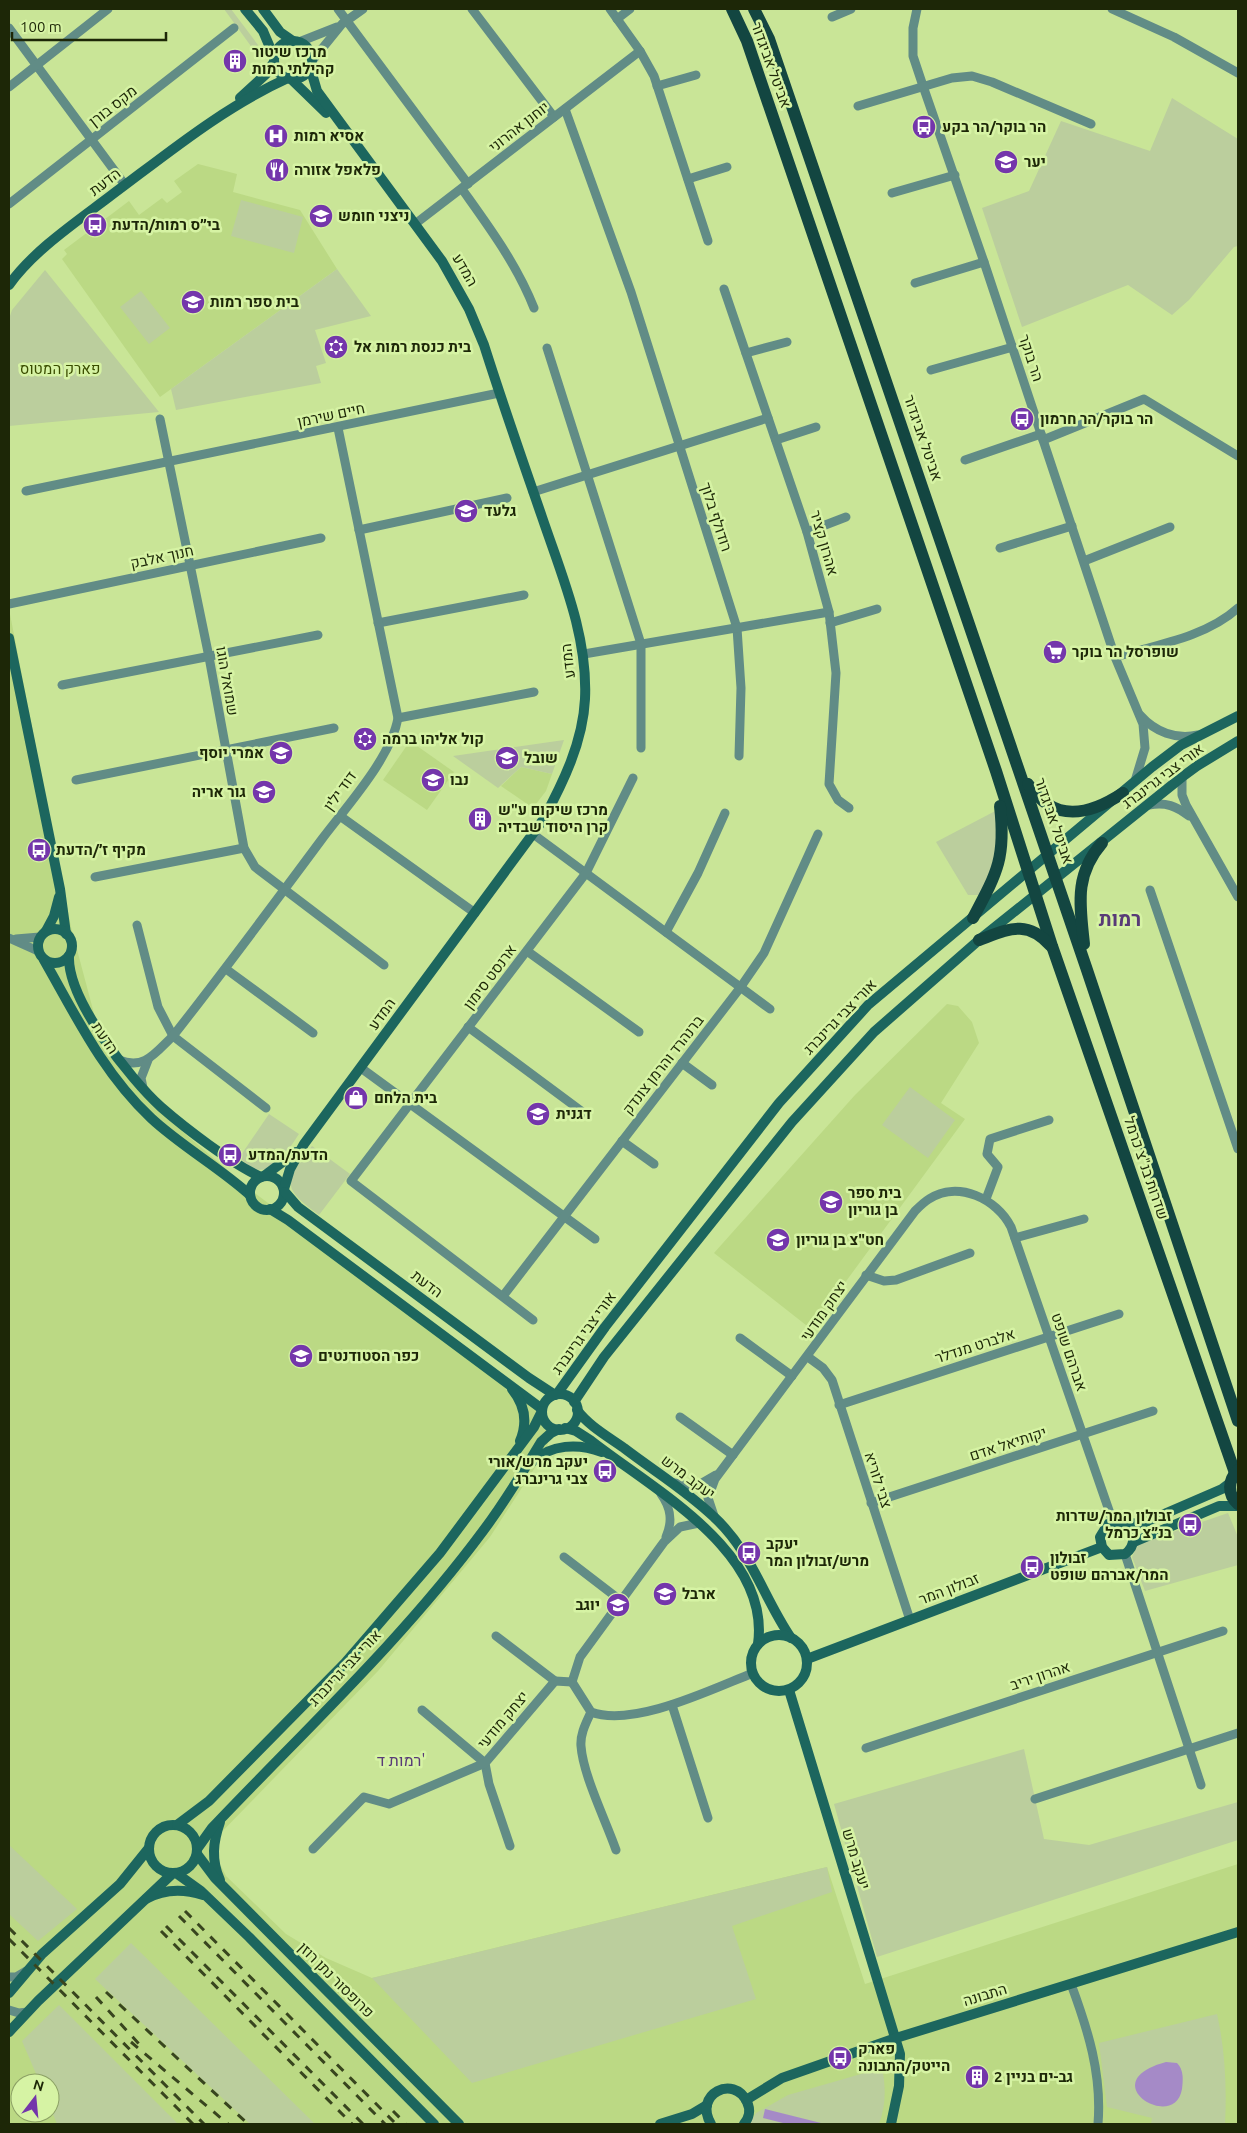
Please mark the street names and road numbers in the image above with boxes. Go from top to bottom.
street label: אביטל אביגדור [748,20,795,110]
street label: מקס בורן [85,82,140,129]
street label: יוחנן אהרוני [485,98,552,155]
street label: הדעת [86,164,124,199]
street label: המדע [449,250,482,289]
street label: הר בוקר [1016,332,1047,384]
street label: אביטל אביגדור [901,393,946,483]
street label: חיים שירמן [296,399,366,430]
street label: רודולף בלוך [697,480,736,553]
street label: אהרון קציר [807,508,842,578]
street label: חנוך אלבק [129,542,195,572]
street label: המדע [557,643,578,679]
street label: שמואל הוגו [213,645,242,717]
street label: אורי צבי גרינברג [1119,739,1207,812]
street label: דוד ילין [320,768,360,814]
street label: אביטל אביגדור [1032,776,1077,866]
street label: ארנסט סימון [460,941,520,1013]
street label: אורי צבי גרינברג [800,976,880,1058]
street label: המדע [364,995,399,1033]
street label: ברנהרד והרמן צונדק [619,1012,707,1118]
street label: הדעת [89,1019,122,1057]
street label: שדרות בנ"צ כרמל [1121,1114,1172,1222]
street label: הדעת [408,1266,446,1301]
street label: יצחק מודעי [797,1277,850,1344]
street label: אורי צבי גרינברג [548,1288,619,1377]
street label: אברהם שופט [1048,1310,1091,1393]
street label: אלברט מנדלר [933,1325,1017,1366]
street label: יקותיאל אדם [967,1423,1048,1464]
street label: צבי לוריא [861,1450,895,1510]
street label: יעקב מרש [658,1451,718,1502]
street label: זבולון המר [916,1569,981,1608]
street label: אורי צבי גרינברג [305,1626,384,1709]
street label: אהרון יריב [1008,1658,1072,1693]
street label: יצחק מודעי [474,1688,531,1752]
street label: יעקב מרש [839,1826,874,1891]
street label: פרופסור נתן רוזן [295,1939,377,2021]
street label: התבונה [961,1980,1009,2009]

